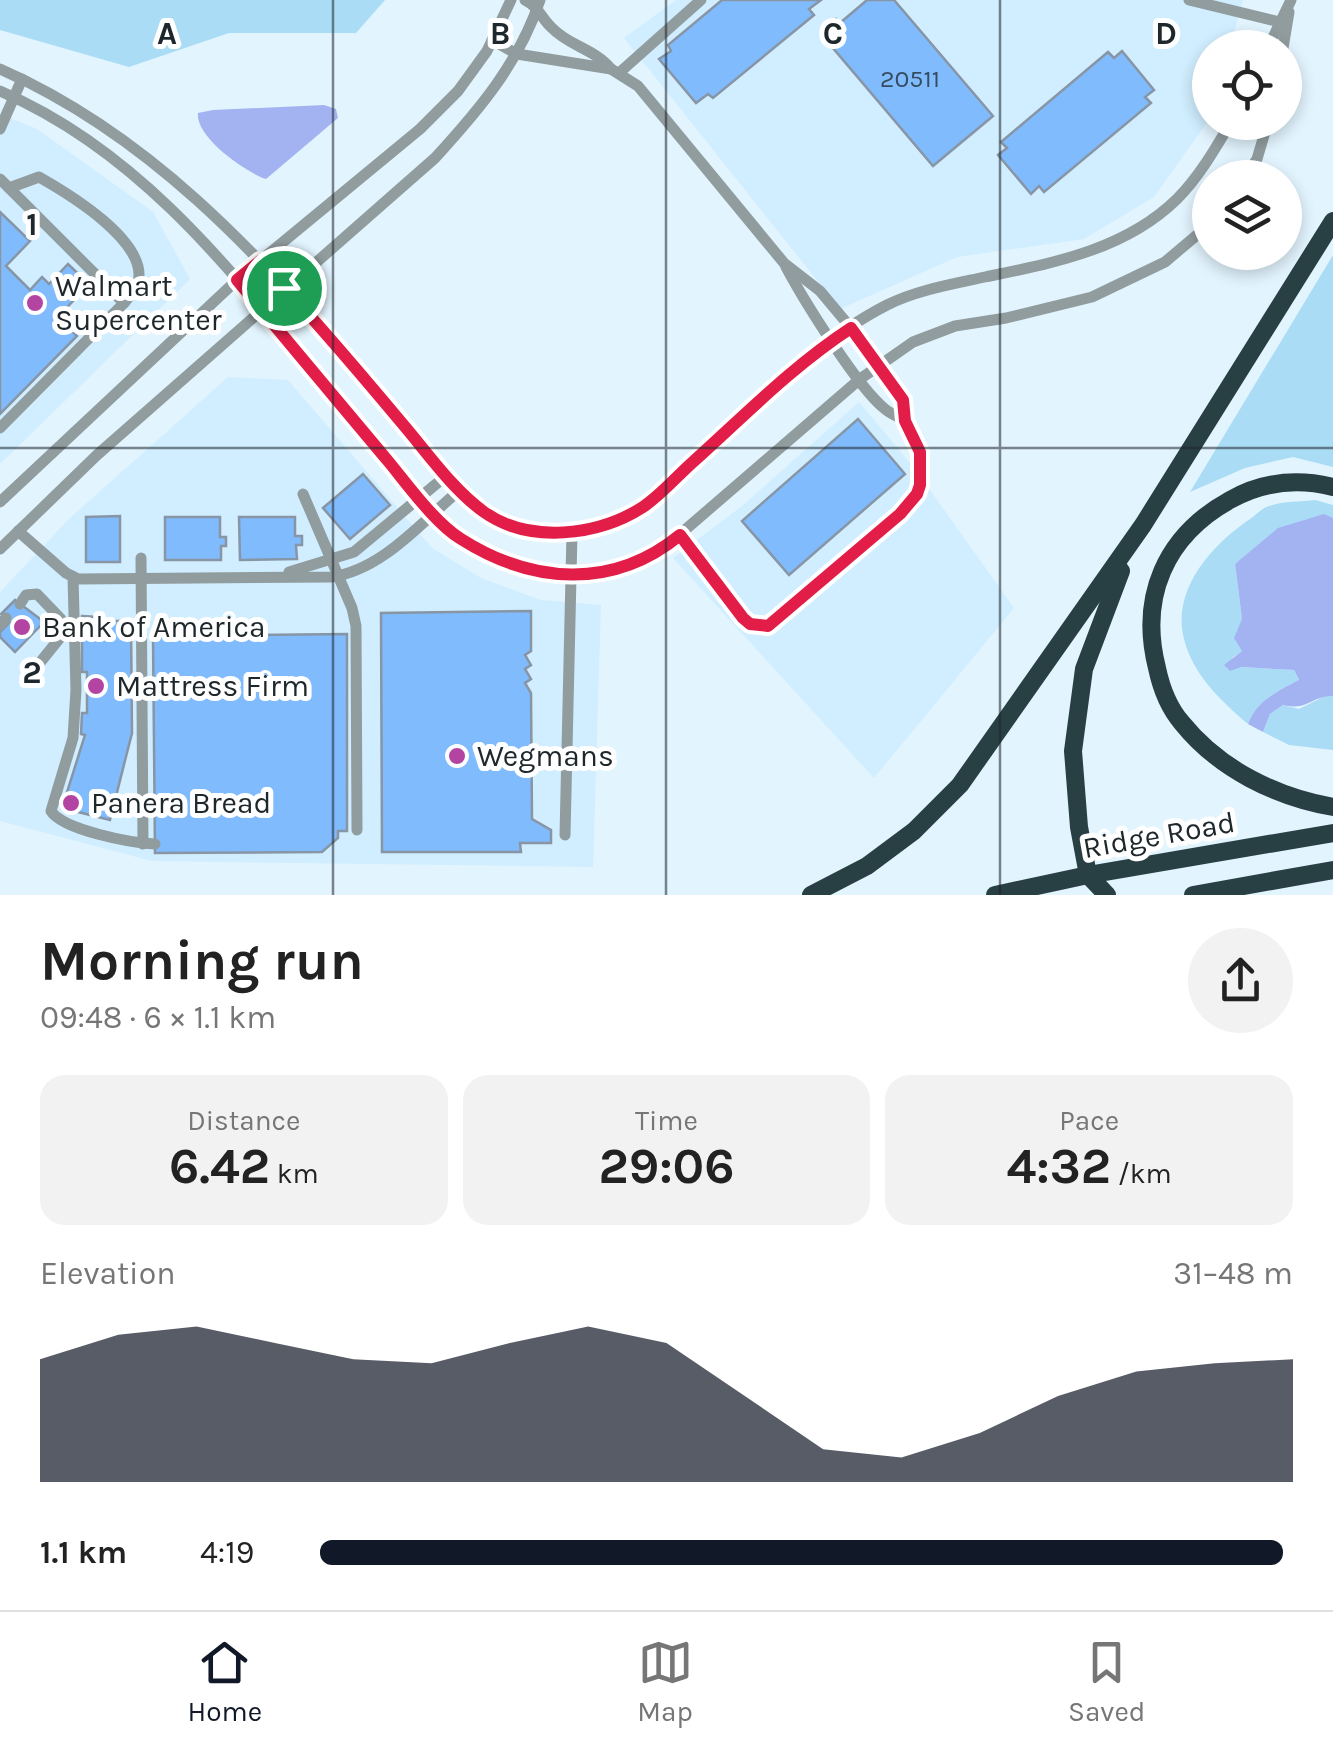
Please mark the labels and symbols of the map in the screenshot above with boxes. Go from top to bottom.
text: A [157,15,177,52]
text: B [490,15,510,52]
text: C [823,15,843,52]
text: D [1155,15,1177,52]
house number: 20511 [880,64,940,93]
text: 1 [26,206,38,243]
pin [242,246,327,331]
place label: Walmart Supercenter [55,268,222,338]
marker: Walmart Supercenter [24,292,46,314]
place label: Bank of America [42,609,266,645]
marker: Bank of America [11,616,33,638]
text: 2 [22,654,42,691]
place label: Mattress Firm [116,668,309,704]
marker: Mattress Firm [85,675,107,697]
place label: Wegmans [477,738,614,774]
marker: Wegmans [446,745,468,767]
place label: Panera Bread [91,785,271,821]
marker: Panera Bread [60,792,82,814]
street label: Ridge Road [1080,804,1238,866]

